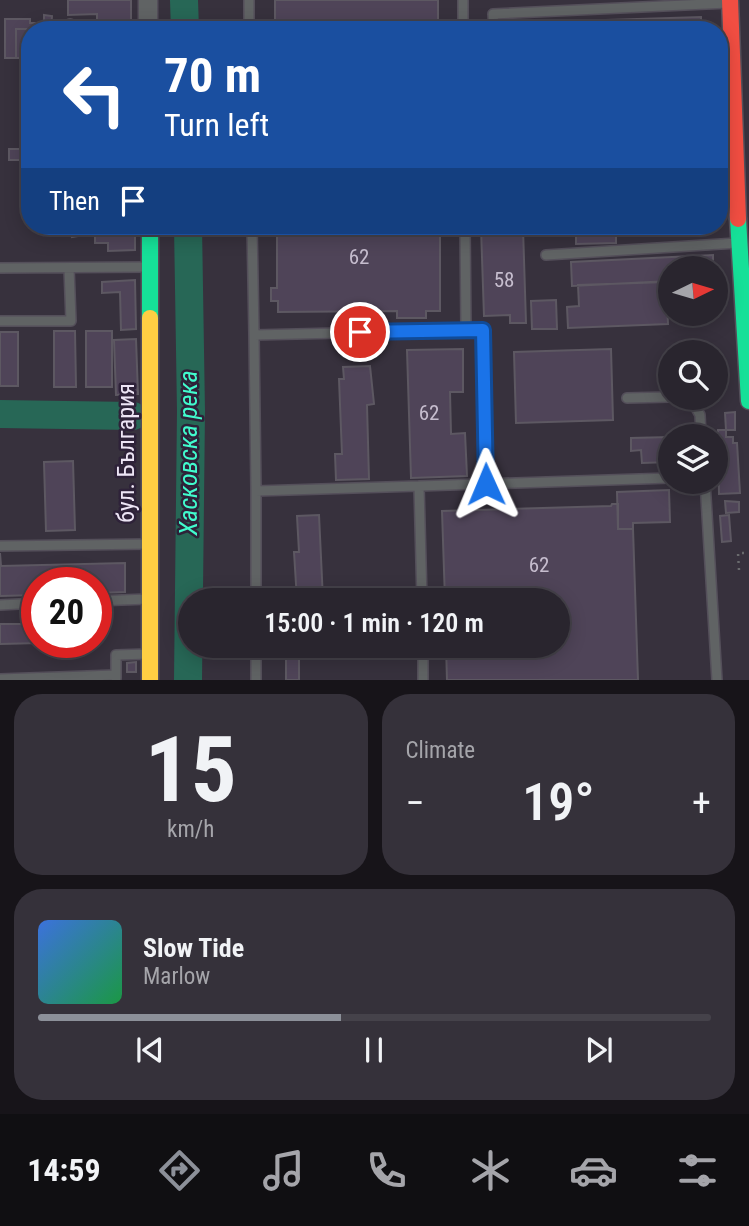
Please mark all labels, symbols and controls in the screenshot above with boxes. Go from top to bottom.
text: 70 m [164,47,261,104]
icon: left [49,49,140,140]
text: Turn left [164,106,269,144]
icon: arrive [114,182,152,220]
text: Then [49,186,100,216]
house number: 62 [349,245,369,269]
north arrow [658,256,728,326]
map controls [658,256,728,494]
house number: 58 [494,268,514,292]
pin [330,302,390,362]
icon: arrive [341,313,379,351]
button: search [658,340,728,410]
water label: Хасковска река [173,370,203,537]
street label: бул. България [112,383,140,523]
house number: 62 [419,401,439,425]
button: layers [658,424,728,494]
position arrow [449,447,523,521]
house number: 62 [529,553,549,577]
speed limit sign: 20 [21,567,112,658]
text: 15:00 · 1 min · 120 m [264,608,484,638]
text: 15 [145,717,237,823]
text: Climate [406,737,475,764]
text: 19° [522,772,594,833]
text: − [406,781,425,825]
text: + [692,781,711,825]
text: km/h [167,816,214,843]
text: Slow Tide [143,933,244,963]
text: Marlow [143,963,210,990]
icon: previous [131,1031,169,1069]
icon: pause [355,1031,393,1069]
icon: next [580,1031,618,1069]
icon: directions [155,1146,204,1195]
icon: music [259,1146,308,1195]
icon: phone [362,1146,411,1195]
icon: climate [466,1146,515,1195]
icon: car [569,1146,618,1195]
icon: filters [673,1146,722,1195]
text: 14:59 [27,1151,101,1189]

